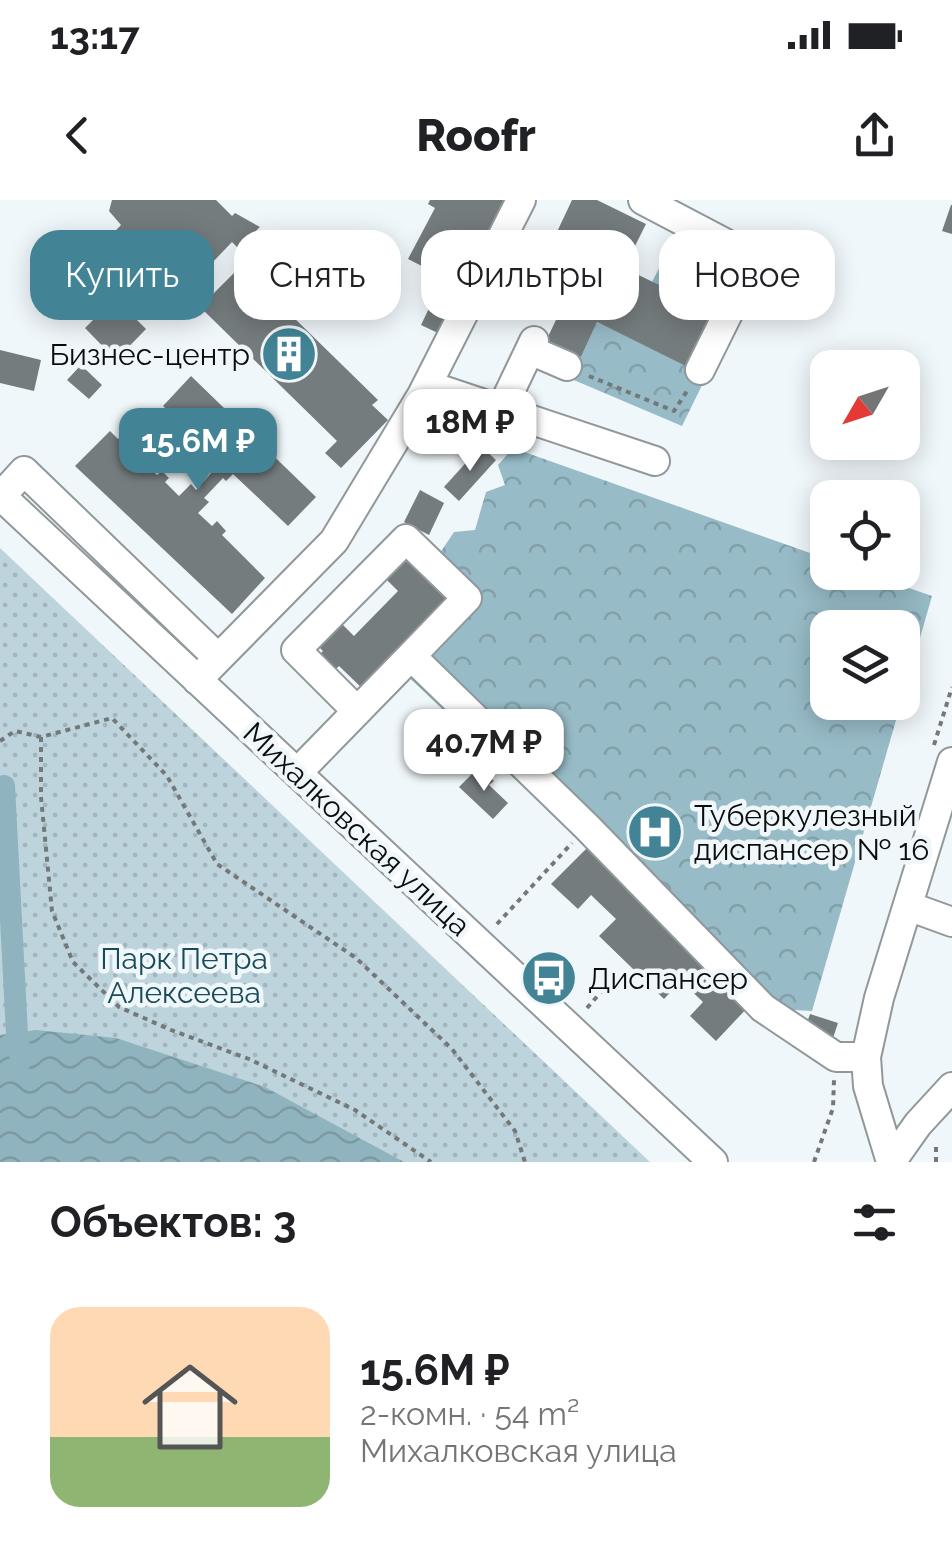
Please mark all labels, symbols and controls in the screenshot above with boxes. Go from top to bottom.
text: 13:17 [50,13,139,58]
icon: back [50,108,105,163]
icon: share [847,108,902,163]
text: Roofr [416,109,536,162]
chip: Купить [30,230,214,320]
chip: Снять [234,230,401,320]
chip: Фильтры [421,230,639,320]
chip: Новое [659,230,835,320]
building icon: Бизнес-центр [259,324,319,384]
place label: Бизнес-центр [49,337,250,372]
north arrow [810,350,920,460]
map controls [810,350,920,720]
pin: 18M ₽ [400,389,540,474]
text: 18M ₽ [425,403,515,440]
pin: 15.6M ₽ [106,408,290,493]
text: 15.6M ₽ [141,422,255,459]
button: locate [810,480,920,590]
button: layers [810,610,920,720]
pin: 40.7M ₽ [392,709,576,794]
street label: Михалковская улица [237,715,477,943]
text: 40.7M ₽ [426,723,542,760]
place label: Туберкулезный диспансер № 16 [694,798,929,867]
hospital icon: Туберкулезный диспансер № 16 [625,802,685,862]
park label: Парк Петра Алексеева [100,941,268,1010]
bus stop icon: Диспансер [519,948,579,1008]
place label: Диспансер [588,961,748,996]
icon: filters [847,1195,902,1250]
text: Объектов: 3 [50,1198,296,1247]
text: 15.6M ₽ [360,1346,510,1395]
icon: home [130,1347,250,1467]
text: 2-комн. · 54 m² [360,1395,579,1432]
text: Михалковская улица [360,1432,677,1469]

